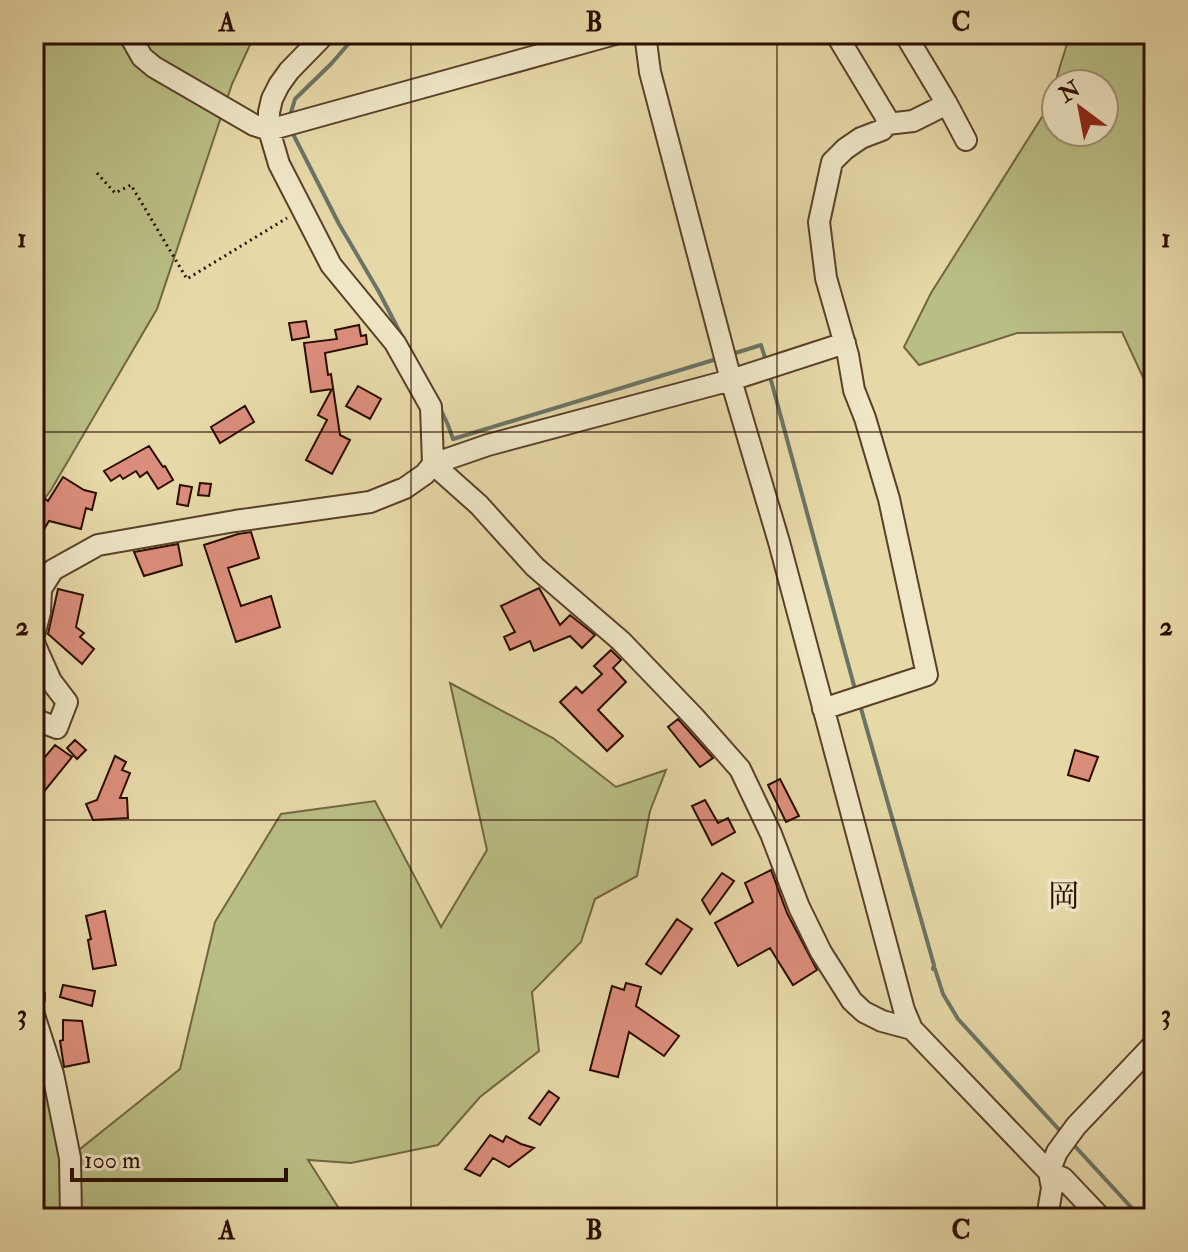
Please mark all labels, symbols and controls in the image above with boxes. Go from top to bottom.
text: A [218,7,236,39]
text: B [585,7,603,39]
text: C [951,7,971,39]
north arrow [1040,68,1120,148]
text: N [1053,75,1086,110]
text: 1 [17,223,27,255]
text: 1 [1161,223,1171,255]
text: 2 [15,611,29,643]
text: 2 [1159,611,1173,643]
district label: 岡 [1048,877,1080,917]
text: 3 [17,999,27,1031]
text: 3 [1161,999,1171,1031]
scale bar [72,1132,286,1182]
text: 100 m [84,1145,141,1176]
text: A [218,1215,236,1247]
text: B [585,1215,603,1247]
text: C [951,1215,971,1247]

